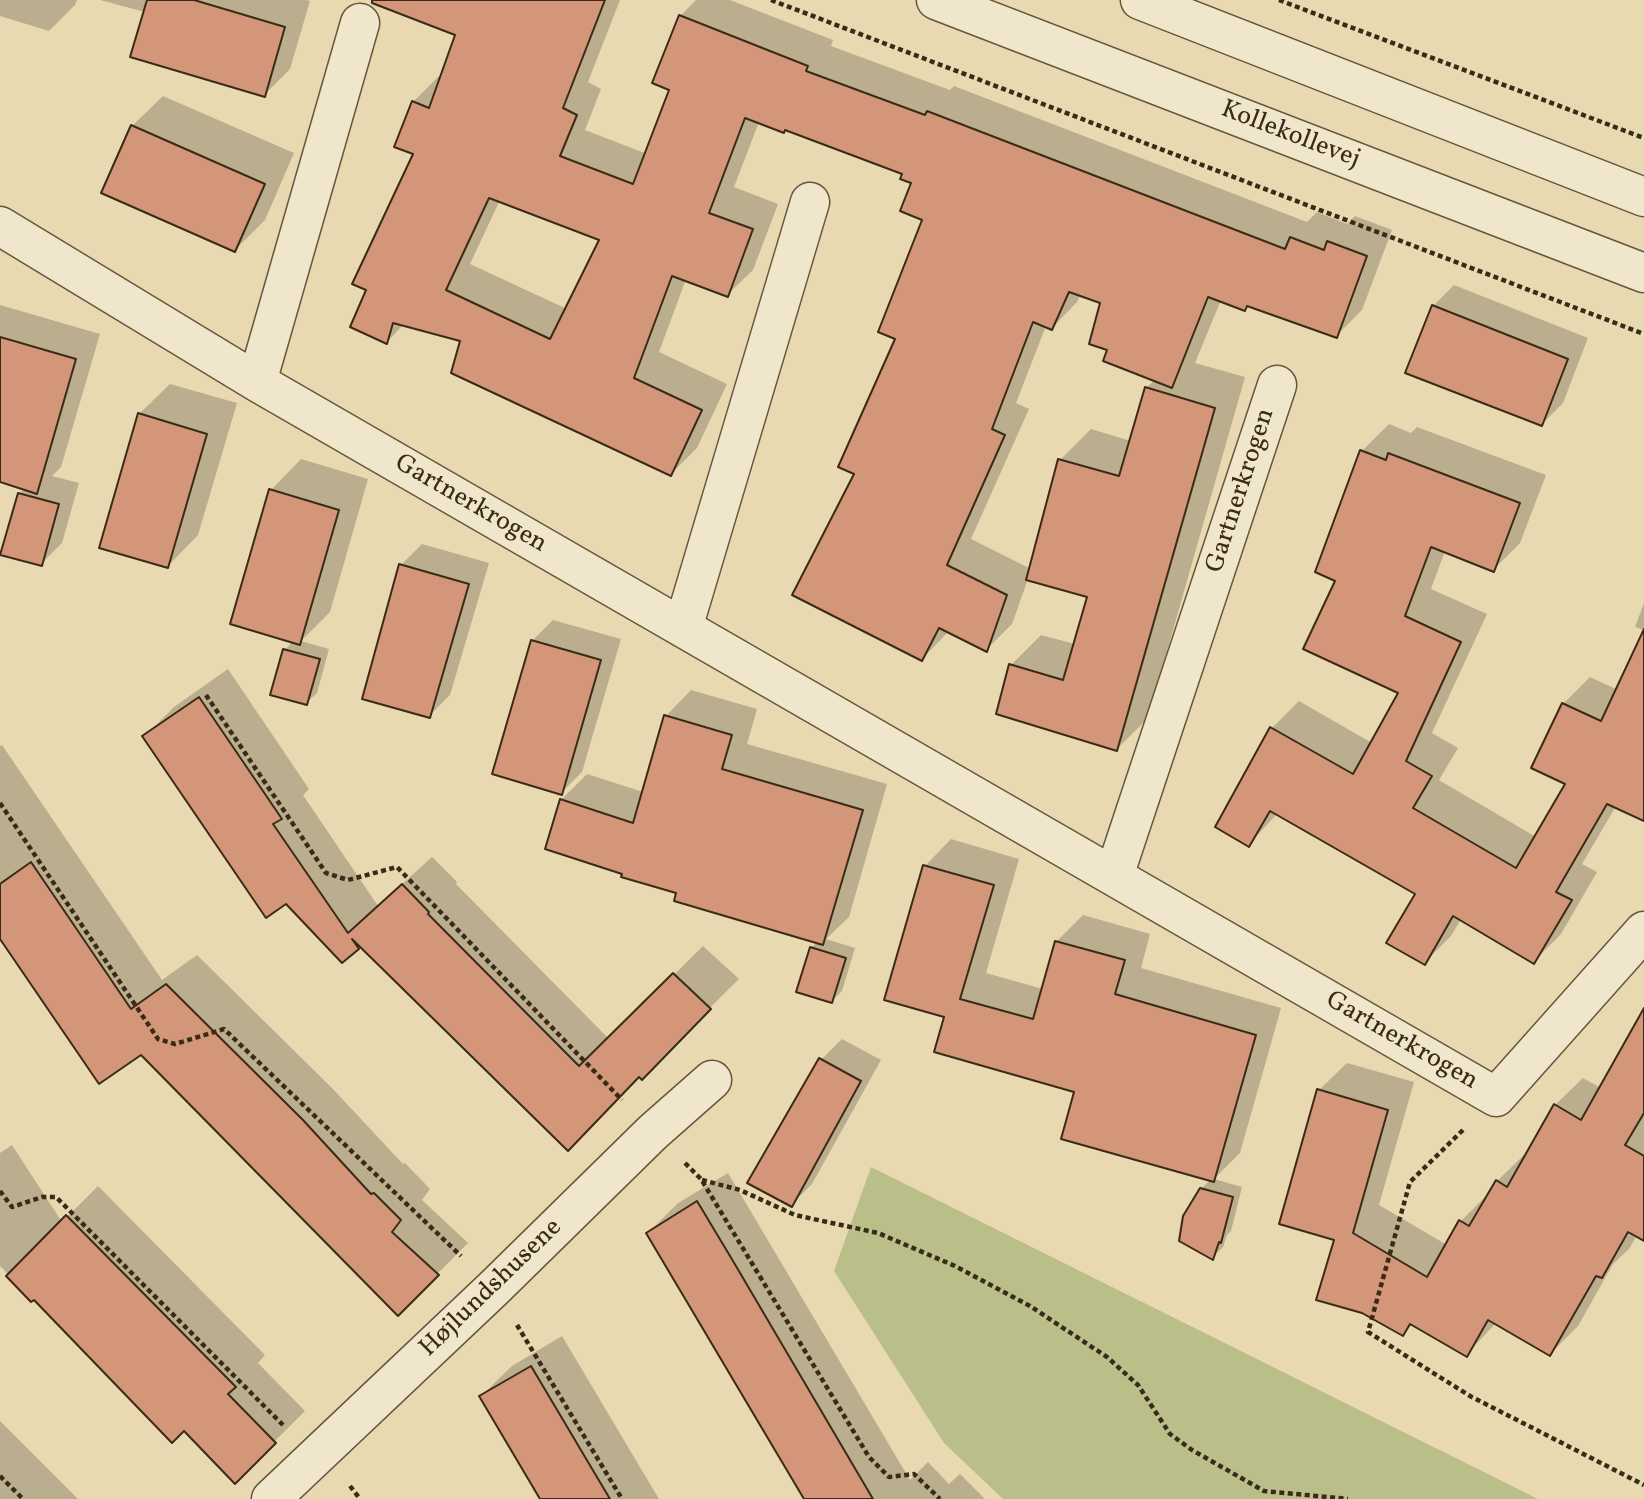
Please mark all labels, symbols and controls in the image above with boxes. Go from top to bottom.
street label: Kollekollevej [1216,95,1364,177]
street label: Gartnerkrogen [1201,405,1283,577]
street label: Gartnerkrogen [388,449,552,561]
street label: Gartnerkrogen [1319,986,1483,1098]
street label: Højlundshusene [414,1213,570,1365]

